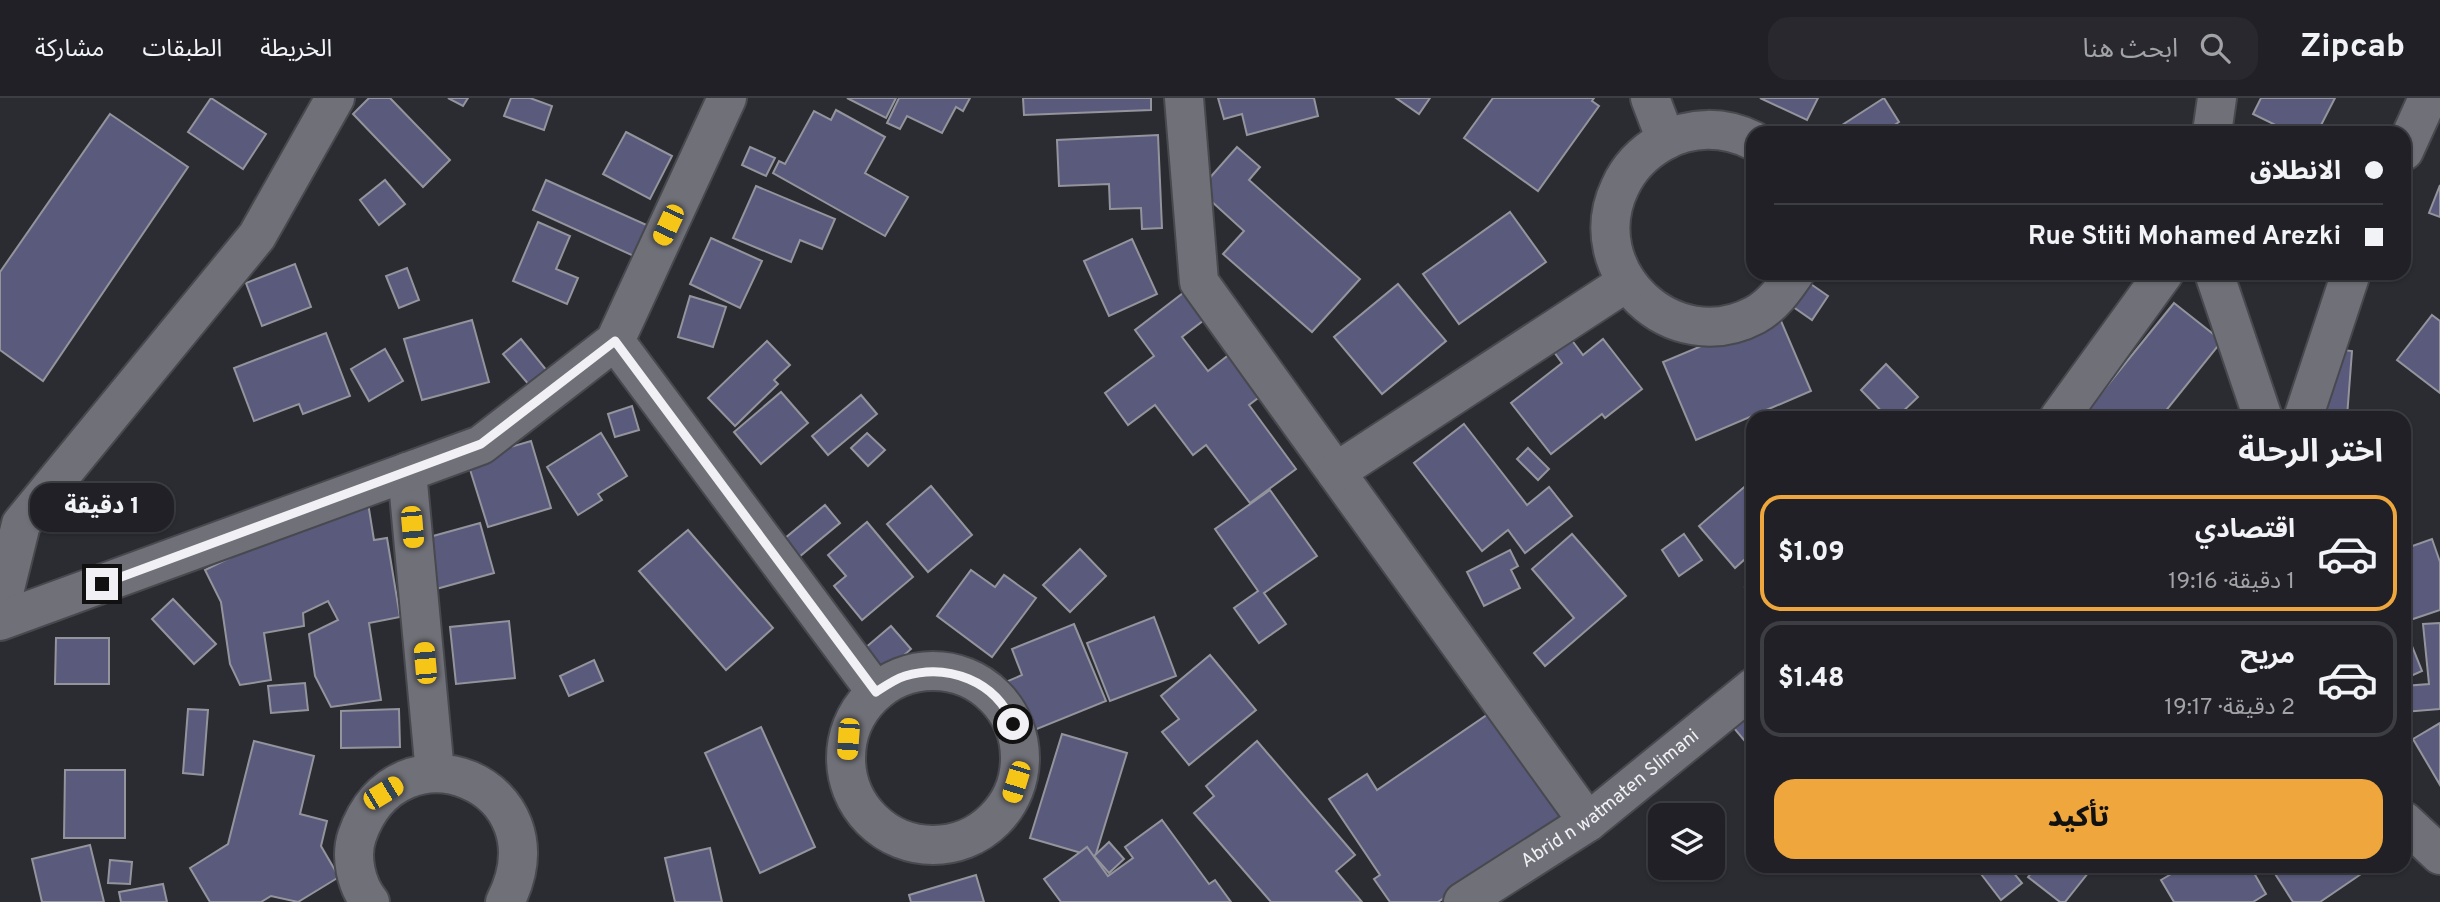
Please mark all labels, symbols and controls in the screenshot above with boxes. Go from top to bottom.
search box [1768,17,2258,80]
text: Zipcab [2300,27,2405,69]
icon: search [2196,29,2234,67]
text: ابحث هنا [2083,34,2178,67]
text: مشاركة [35,35,104,65]
text: الطبقات [142,35,222,65]
text: الخريطة [260,35,332,65]
text: الانطلاق [2250,156,2341,189]
car [650,202,687,248]
text: Rue Stiti Mohamed Arezki [2028,221,2341,254]
text: اختر الرحلة [2238,433,2383,473]
callout: 1 دقيقة [30,482,174,532]
text: 1 دقيقة [64,493,140,522]
car [400,505,425,549]
text: اقتصادي [2195,514,2295,547]
icon: car [2316,522,2379,585]
text: $1.09 [1778,537,1845,570]
route end [86,568,118,600]
text: 1 دقيقة · 19:16 [2168,568,2295,597]
text: مريح [2240,640,2295,673]
car [413,641,438,685]
icon: car [2316,648,2379,711]
text: $1.48 [1778,663,1845,696]
text: 2 دقيقة · 19:17 [2164,694,2295,723]
route start [997,708,1029,740]
car [837,717,860,761]
street label: Abrid n watmaten Slimani [1517,724,1704,874]
car [1000,759,1033,805]
car [360,773,407,813]
button: تأكيد [1774,779,2383,859]
map controls [1648,803,1725,880]
button: layers [1648,803,1725,880]

